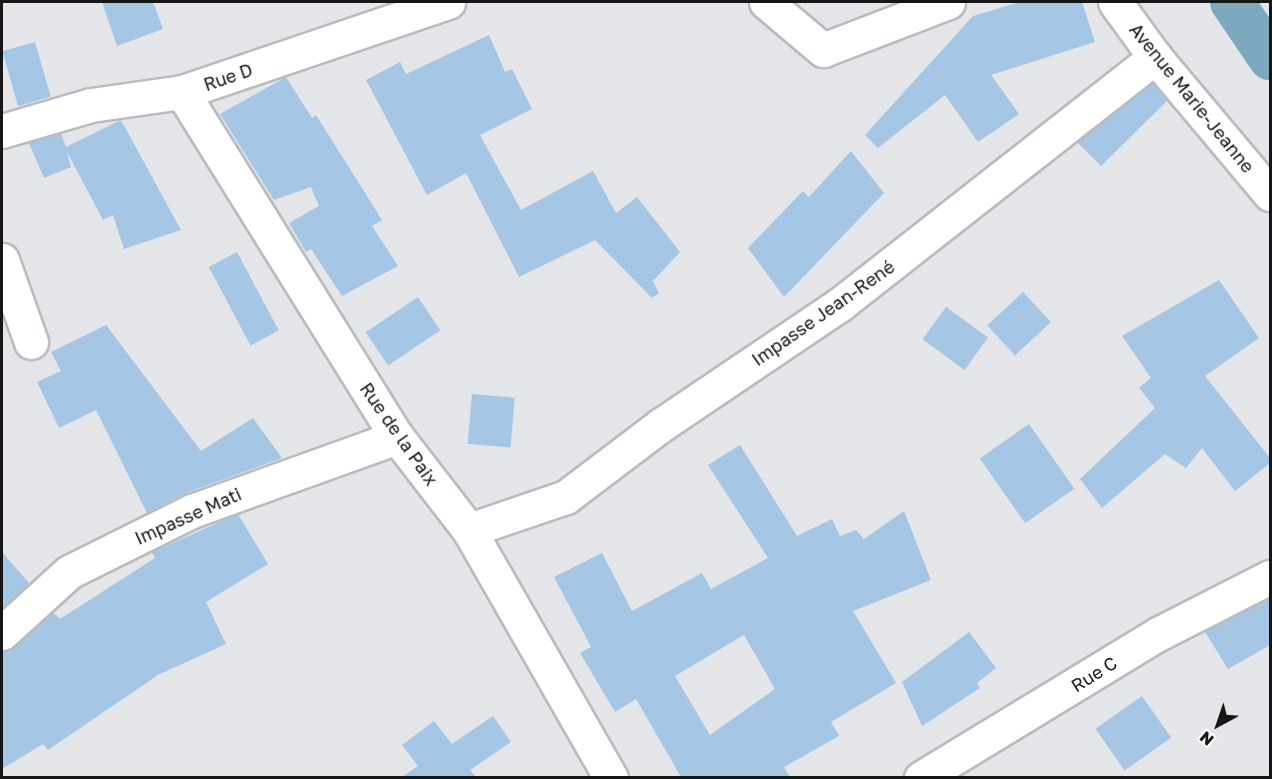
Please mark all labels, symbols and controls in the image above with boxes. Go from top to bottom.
street label: Avenue Marie-Jeanne [1125,19,1259,177]
street label: Rue D [201,59,255,95]
street label: Impasse Jean-René [747,256,899,370]
street label: Rue de la Paix [356,378,442,490]
street label: Impasse Mati [131,483,245,549]
street label: Rue C [1067,652,1121,696]
north arrow [1188,695,1248,755]
text: N [1195,727,1218,750]

